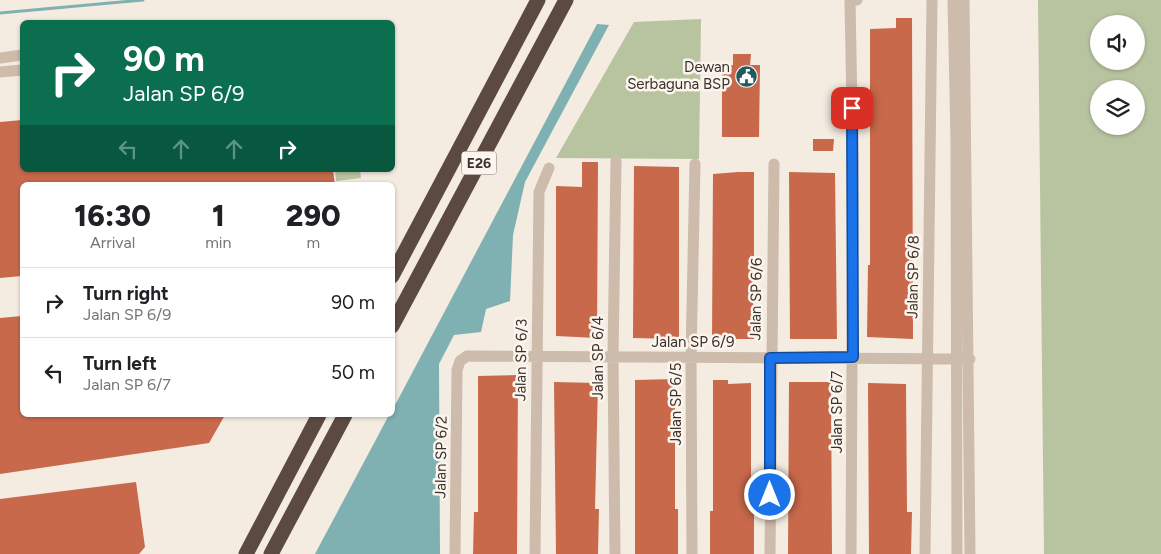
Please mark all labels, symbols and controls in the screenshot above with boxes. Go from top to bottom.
map controls [1090,15,1145,135]
button: sound [1090,15,1145,70]
text: 90 m [123,38,205,80]
icon: right [40,40,105,105]
place label: Dewan Serbaguna BSP [627,58,730,93]
public building icon: Dewan Serbaguna BSP [734,64,758,88]
text: Jalan SP 6/9 [123,80,244,107]
button: layers [1090,80,1145,135]
pin [831,87,873,129]
icon: arrive [838,94,866,122]
icon: left [114,135,142,163]
icon: ahead [167,135,195,163]
icon: ahead [220,135,248,163]
icon: right [273,135,301,163]
road number: E26 [462,152,496,174]
text: 16:30 [74,197,151,234]
text: 1 [212,197,225,234]
text: 290 [286,197,341,234]
text: Arrival [90,233,135,252]
text: min [205,233,231,252]
text: m [306,233,320,252]
street label: Jalan SP 6/8 [903,235,923,319]
street label: Jalan SP 6/6 [746,257,766,341]
text: Turn right [83,282,169,305]
icon: right [40,289,68,317]
text: 90 m [331,291,375,314]
text: Jalan SP 6/9 [83,305,171,324]
street label: Jalan SP 6/4 [589,316,607,400]
street label: Jalan SP 6/3 [511,319,531,401]
street label: Jalan SP 6/9 [652,333,734,351]
text: Turn left [83,352,157,375]
icon: left [40,359,68,387]
text: 50 m [331,361,375,384]
street label: Jalan SP 6/5 [667,363,685,445]
street label: Jalan SP 6/7 [828,371,846,453]
text: Jalan SP 6/7 [83,375,171,394]
street label: Jalan SP 6/2 [431,415,451,499]
position arrow [743,468,795,520]

